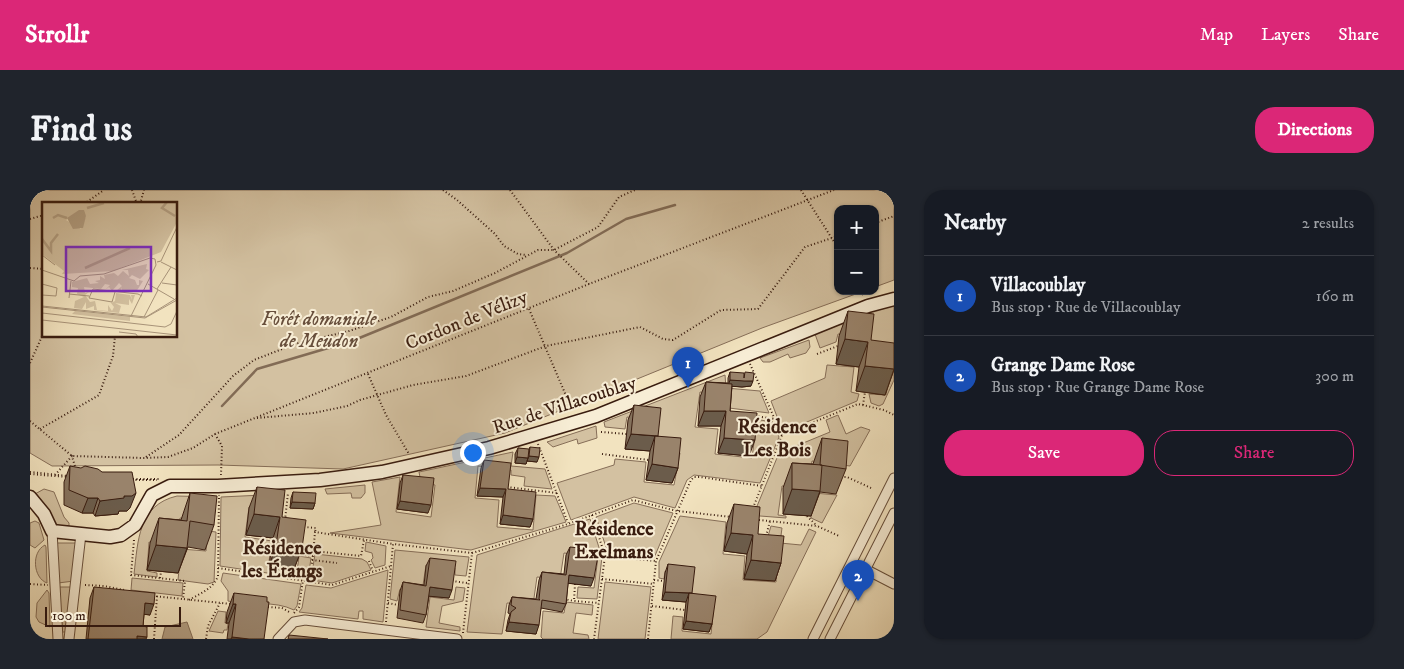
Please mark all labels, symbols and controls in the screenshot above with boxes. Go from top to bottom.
text: Strollr [25,20,89,50]
text: Map [1200,24,1233,46]
text: Layers [1261,24,1310,46]
text: Share [1338,24,1379,46]
button: Directions [1255,107,1374,153]
text: Find us [30,108,132,152]
inset map [42,202,178,338]
map controls [834,205,879,295]
button: + [834,205,879,250]
text: Nearby [944,210,1006,236]
text: 2 results [1302,213,1354,233]
button: − [834,250,879,295]
text: Villacoublay [991,274,1085,297]
street label: Cordon de Vélizy [402,285,532,355]
text: 1 [957,286,963,306]
text: 160 m [1316,286,1354,306]
text: Bus stop · Rue de Villacoublay [991,297,1181,317]
park label: Forêt domaniale de Meudon [261,308,377,353]
pin: 1 [672,347,704,388]
text: Grange Dame Rose [991,354,1135,377]
text: 2 [956,366,964,386]
text: 300 m [1315,366,1354,386]
street label: Rue de Villacoublay [490,371,640,439]
text: Bus stop · Rue Grange Dame Rose [991,377,1204,397]
district label: Résidence Les Bois [738,415,817,463]
button: Save [944,430,1144,476]
button: Share [1154,430,1354,476]
your location [460,440,486,466]
district label: Résidence Exelmans [575,517,654,565]
district label: Résidence les Étangs [240,536,323,584]
pin: 2 [842,560,874,601]
scale bar [45,604,181,627]
text: 100 m [52,607,86,625]

